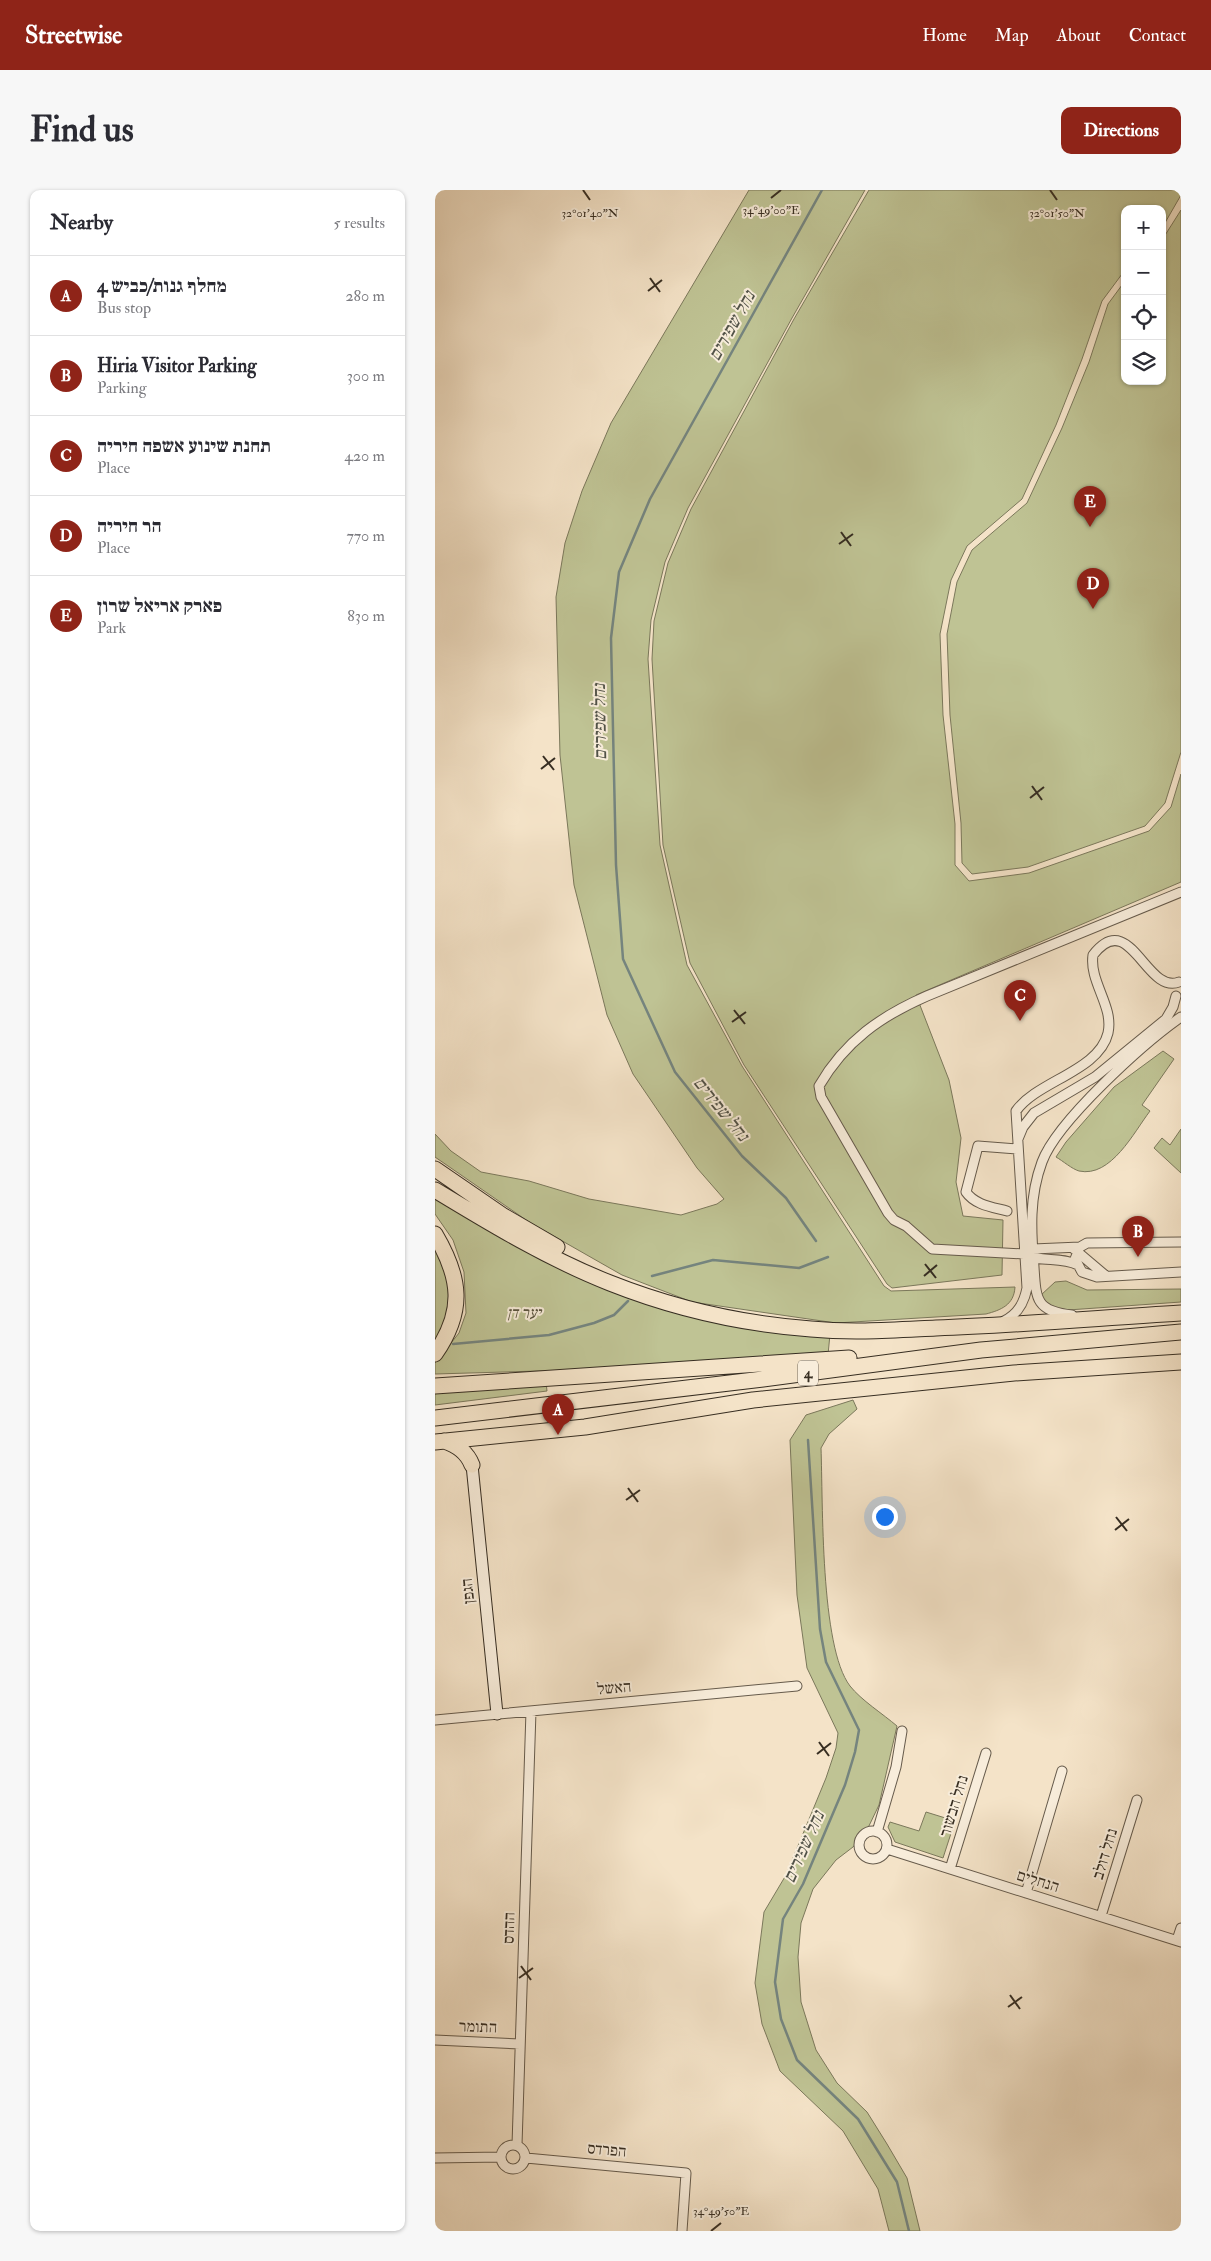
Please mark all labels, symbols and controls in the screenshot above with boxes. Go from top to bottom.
text: Streetwise [25,20,122,51]
text: Home [922,24,967,47]
text: Map [995,24,1029,47]
text: About [1057,24,1101,47]
text: Contact [1129,24,1186,47]
button: Directions [1061,107,1181,154]
text: Find us [30,108,134,152]
text: 34°49'00"E [742,203,800,218]
map controls [1121,205,1166,385]
button: + [1121,205,1166,250]
text: 32°01'40"N [562,206,619,221]
text: 32°01'50"N [1029,206,1085,221]
text: Nearby [50,209,113,236]
text: 5 results [334,213,385,233]
button: − [1121,250,1166,295]
text: מחלף גנות/כביש 4 [97,274,227,298]
water label: נחל שפירים [703,285,762,365]
text: A [61,286,71,306]
text: 280 m [345,286,385,306]
button: locate [1121,295,1166,340]
text: Bus stop [97,298,151,318]
button: layers [1121,340,1166,385]
text: Hiria Visitor Parking [97,354,257,378]
text: B [61,366,71,386]
text: 300 m [347,366,385,386]
text: Parking [97,378,147,398]
text: תחנת שינוע אשפה חיריה [97,434,271,458]
text: C [60,446,72,466]
text: 420 m [344,446,385,466]
text: Place [97,458,130,478]
pin: E [1074,486,1106,527]
text: הר חיריה [97,514,162,538]
text: D [59,526,73,546]
text: 770 m [346,526,385,546]
text: Place [97,538,130,558]
pin: D [1077,568,1109,609]
text: פארק אריאל שרון [97,594,222,618]
text: E [60,606,72,626]
text: 830 m [347,606,385,626]
text: Park [97,618,126,638]
water label: נחל שפירים [588,682,612,760]
pin: C [1004,980,1036,1021]
water label: נחל שפירים [688,1072,755,1147]
pin: B [1122,1216,1154,1257]
park label: יער דן [507,1303,543,1323]
road number: 4 [798,1360,818,1386]
pin: A [542,1394,574,1435]
your location [872,1504,898,1530]
street label: הגפן [457,1577,479,1605]
street label: האשל [596,1677,632,1699]
street label: נחל הבשור [935,1773,973,1839]
water label: נחל שפירים [778,1806,831,1887]
street label: נחל דולב [1088,1826,1122,1882]
street label: הנחלים [1014,1865,1062,1897]
street label: ההדס [498,1912,520,1944]
street label: התומר [459,2016,497,2038]
street label: הפרדס [587,2138,627,2162]
text: 34°49'50"E [693,2204,749,2219]

